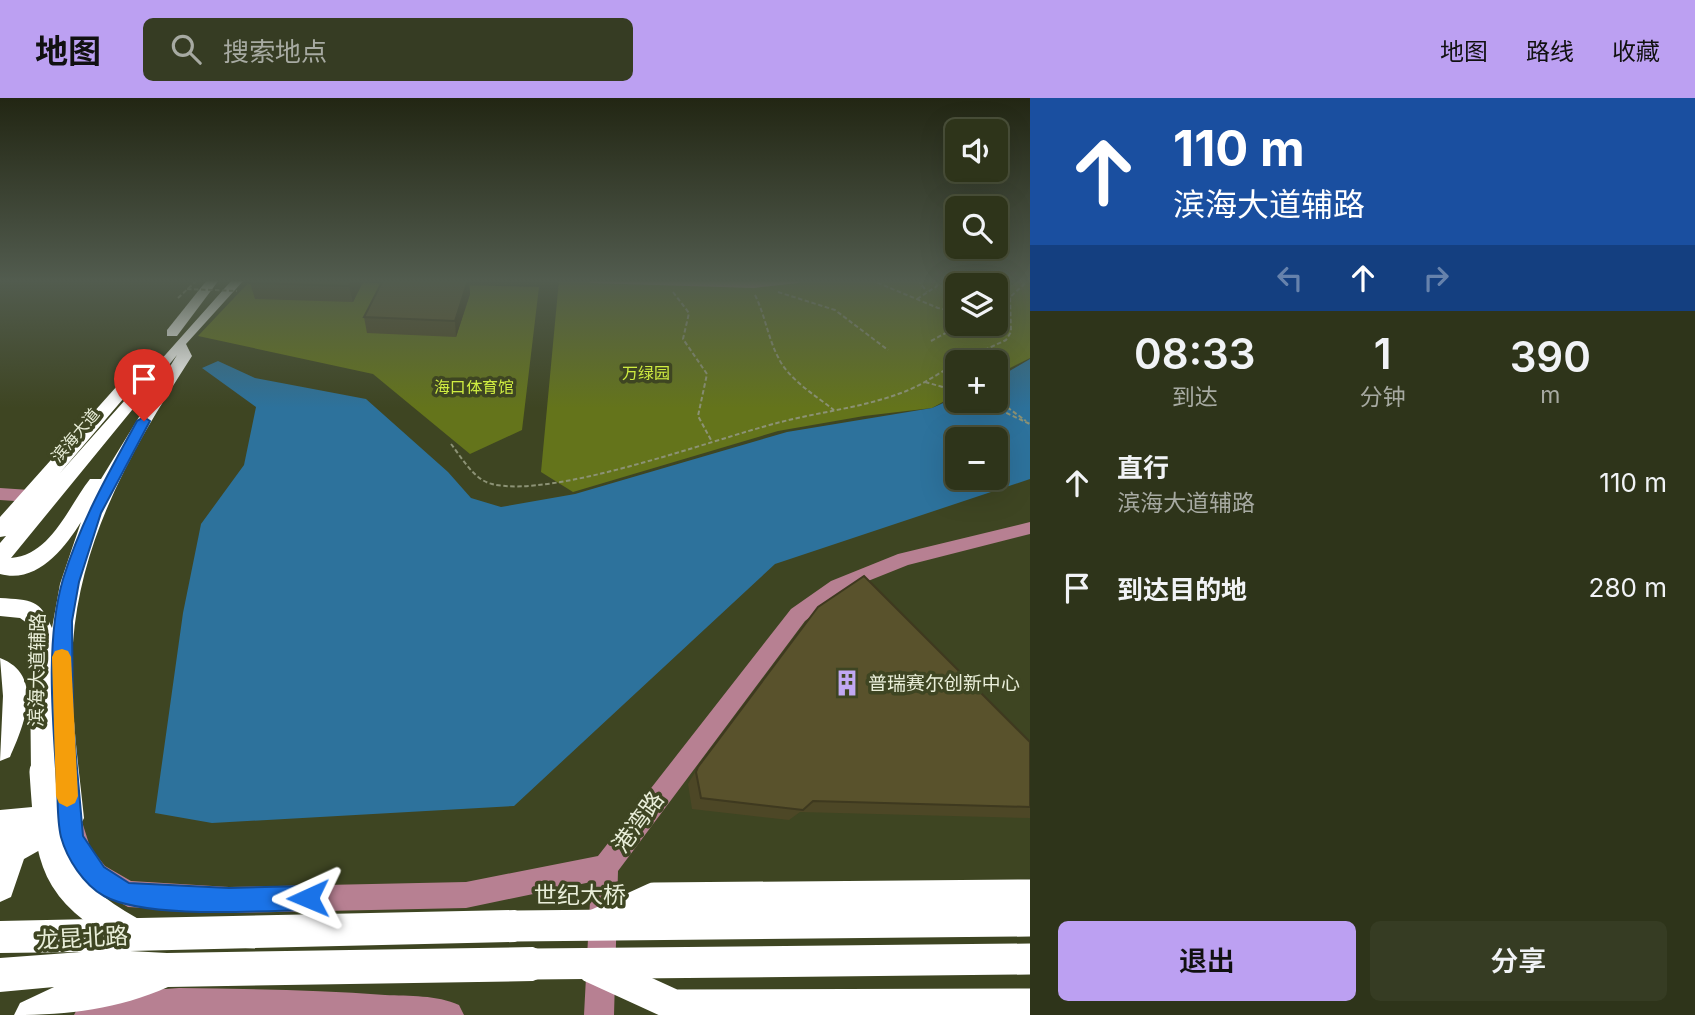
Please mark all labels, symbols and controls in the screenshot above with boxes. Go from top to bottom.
search box [143,18,633,81]
icon: search [167,30,205,68]
text: 地图 [35,31,101,71]
text: 搜索地点 [223,36,327,67]
text: 地图 [1440,37,1488,66]
text: 路线 [1526,37,1574,66]
text: 收藏 [1612,37,1660,66]
map controls [945,119,1008,490]
button: sound [945,119,1008,182]
text: 110 m [1173,119,1305,178]
icon: ahead [1058,126,1149,217]
text: 滨海大道辅路 [1173,185,1365,224]
button: search [945,196,1008,259]
icon: left [1271,259,1309,297]
icon: ahead [1344,259,1382,297]
icon: right [1417,259,1455,297]
button: layers [945,273,1008,336]
text: 08:33 [1134,328,1256,379]
text: 1 [1374,328,1391,379]
text: 390 [1510,331,1591,382]
pin [114,349,174,421]
button: + [945,350,1008,413]
icon: arrive [125,360,163,398]
park label: 万绿园 [622,363,670,383]
park label: 海口体育馆 [434,377,514,397]
text: m [1540,381,1560,409]
text: 到达 [1172,383,1218,411]
text: 分钟 [1360,383,1406,411]
street label: 滨海大道 [47,404,103,466]
button: − [945,427,1008,490]
text: 直行 [1117,452,1169,483]
icon: ahead [1058,464,1096,502]
text: 110 m [1599,467,1667,498]
text: 滨海大道辅路 [1117,489,1255,517]
icon: arrive [1058,569,1096,607]
text: 280 m [1589,572,1667,603]
text: 到达目的地 [1117,574,1247,605]
street label: 滨海大道辅路 [25,613,49,727]
building icon: 普瑞赛尔创新中心 [832,668,862,698]
place label: 普瑞赛尔创新中心 [868,672,1020,695]
street label: 港湾路 [606,786,670,858]
position arrow [271,861,345,935]
street label: 世纪大桥 [534,881,626,909]
button: 退出 [1058,921,1356,1001]
button: 分享 [1370,921,1667,1001]
street label: 龙昆北路 [35,922,129,954]

